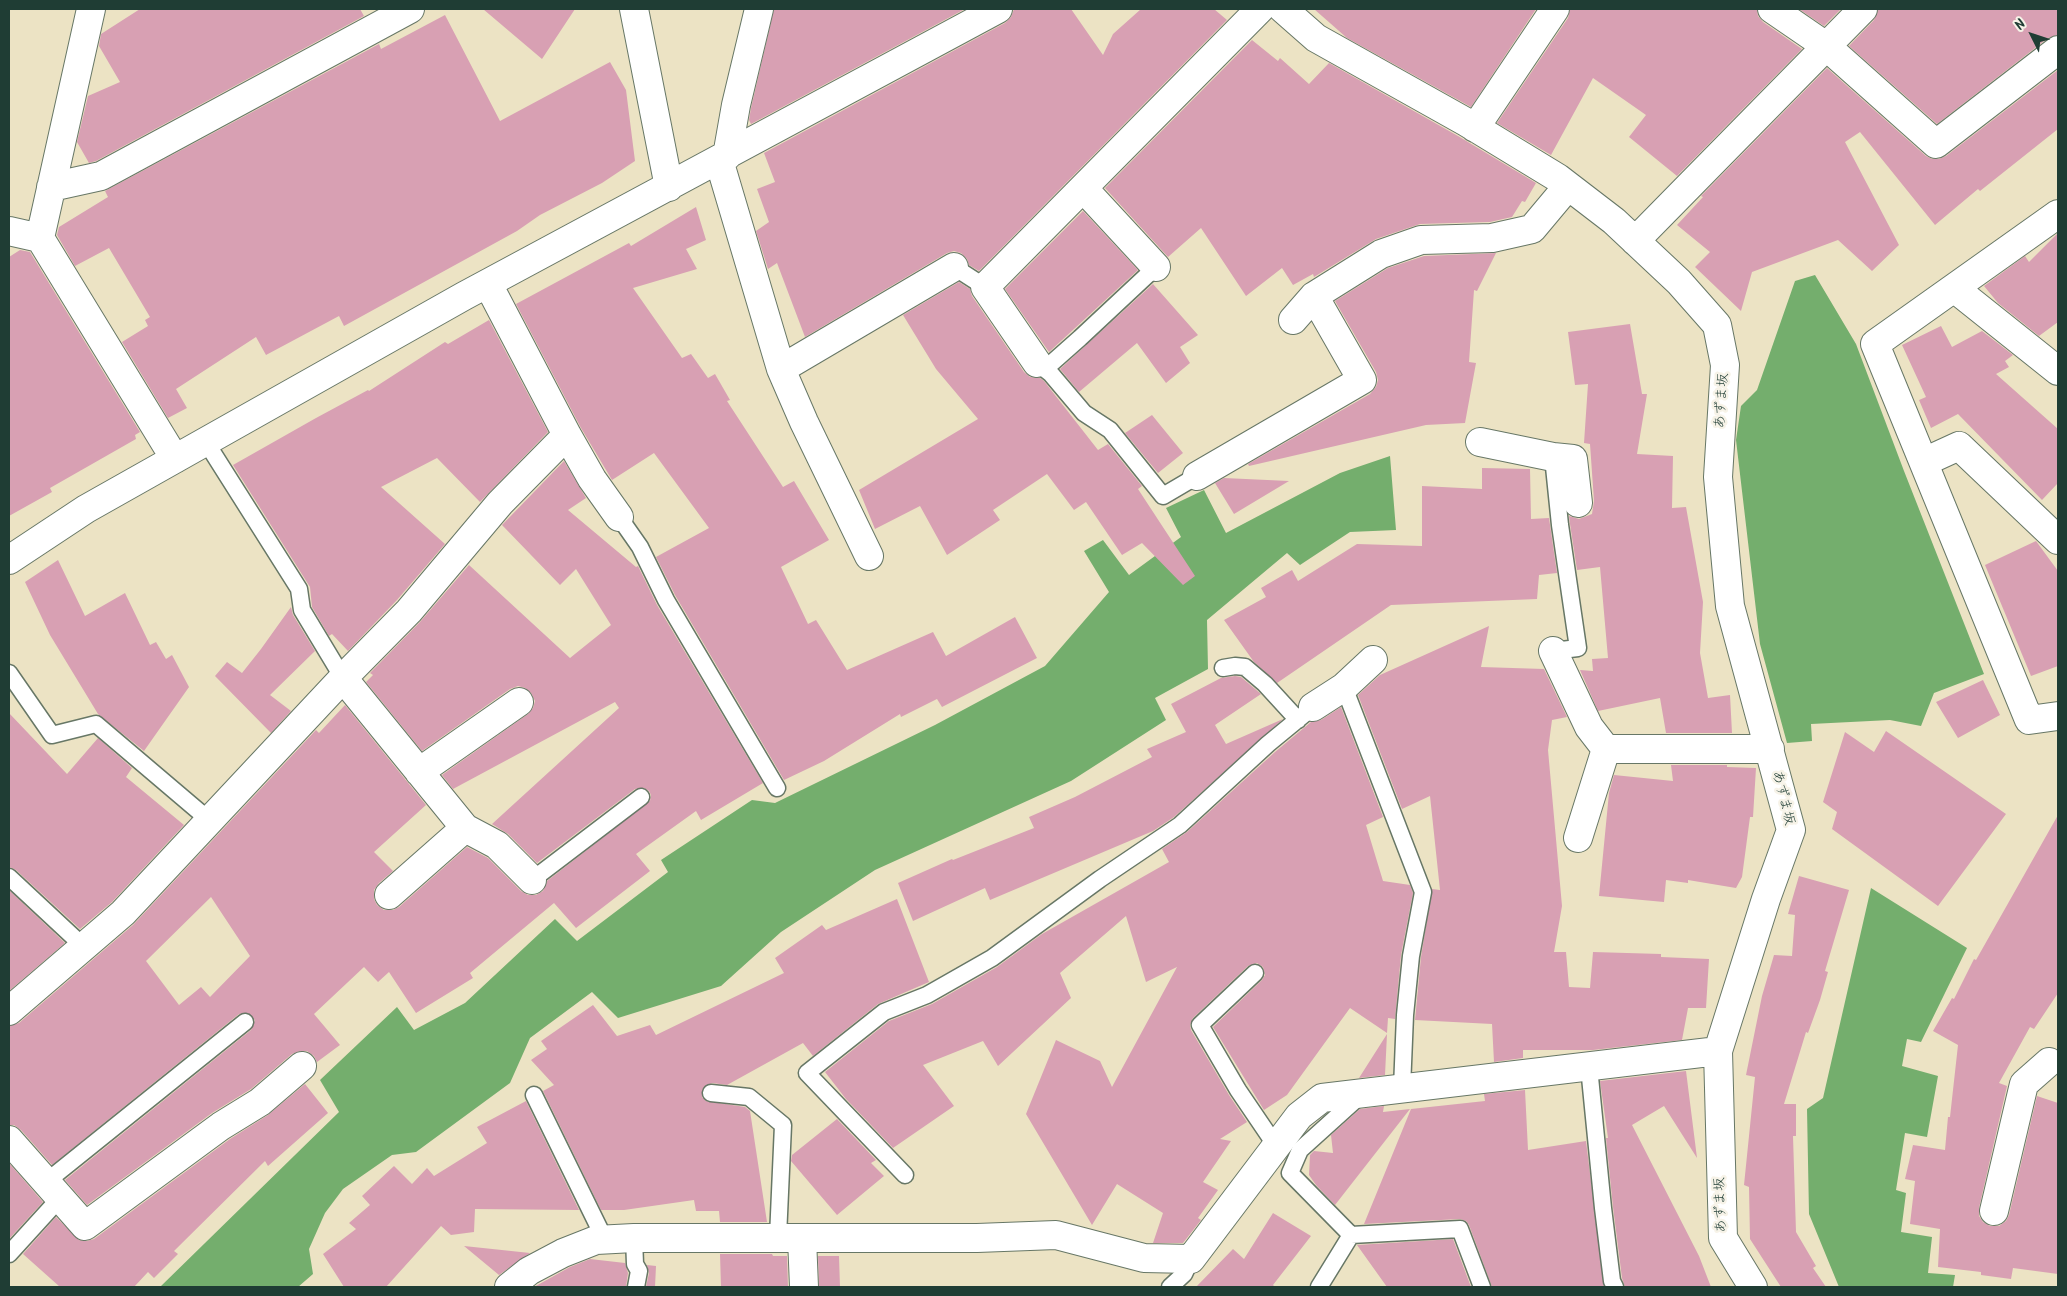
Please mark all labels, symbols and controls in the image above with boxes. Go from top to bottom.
north arrow [2007,10,2057,60]
text: N [2009,15,2032,36]
street label: あずま坂 [1713,372,1733,430]
street label: あずま坂 [1767,769,1797,827]
street label: あずま坂 [1713,1177,1731,1233]

